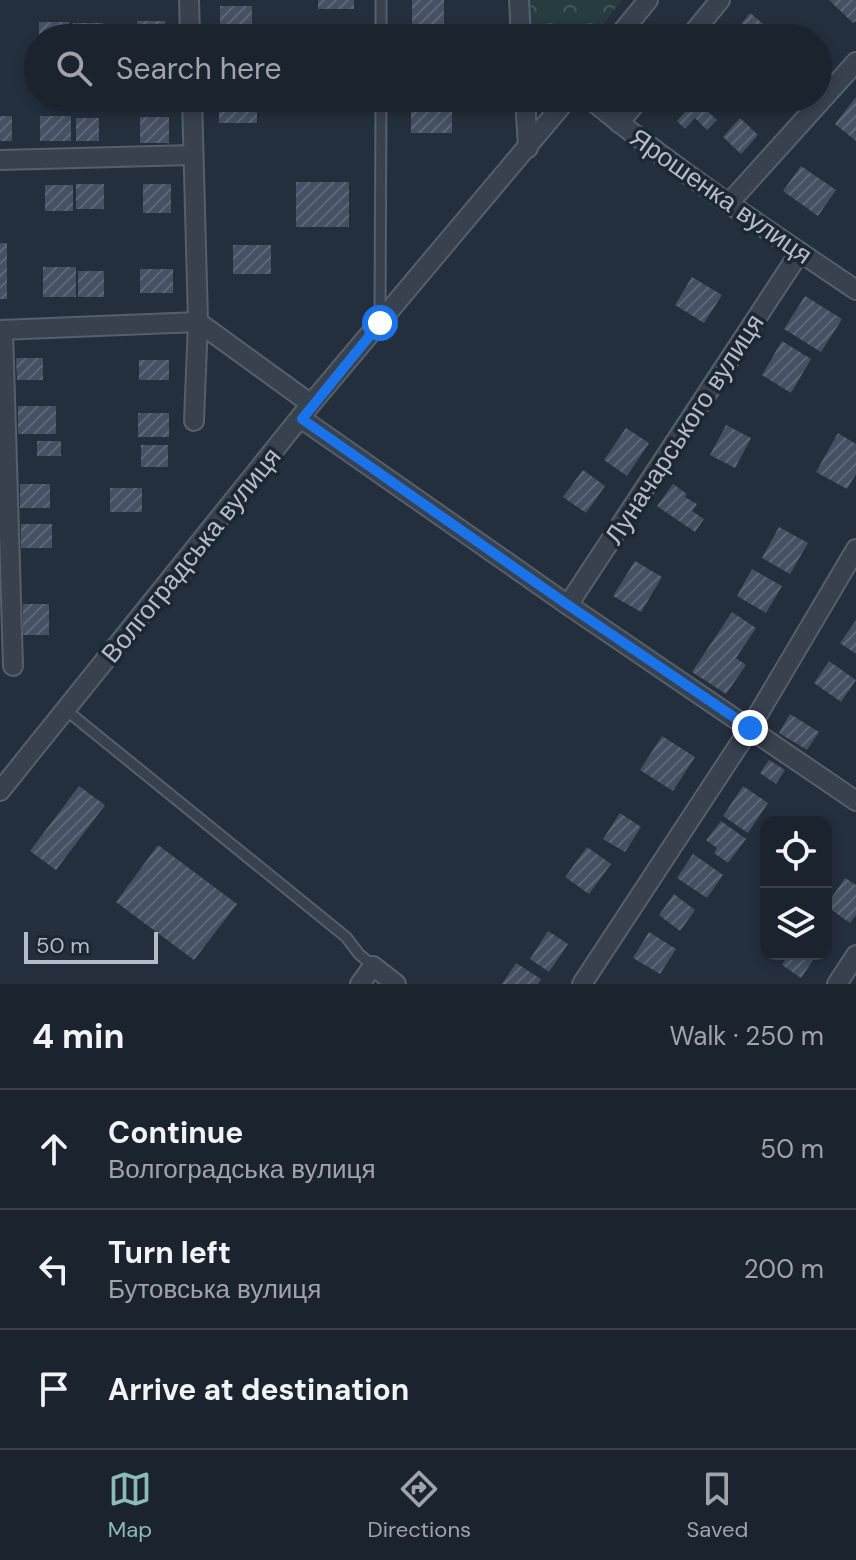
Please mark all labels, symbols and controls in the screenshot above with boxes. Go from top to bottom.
search box [24,24,832,112]
icon: search [52,46,96,90]
text: Search here [116,49,282,88]
street label: Ярошенка вулиця [623,120,819,272]
route start [362,305,398,341]
street label: Луначарського вулиця [597,307,771,551]
street label: Волгоградська вулиця [94,440,288,670]
route end [732,710,768,746]
map controls [760,816,832,960]
button: locate [760,816,832,888]
button: layers [760,888,832,960]
scale bar [24,928,158,964]
text: 50 m [36,931,90,960]
text: 4 min [32,1014,124,1059]
text: Walk · 250 m [669,1019,824,1053]
text: Continue [108,1113,243,1152]
icon: ahead [32,1127,76,1171]
text: 50 m [760,1132,824,1166]
text: Волгоградська вулиця [108,1152,376,1186]
text: Turn left [108,1233,231,1272]
icon: left [32,1247,76,1291]
text: 200 m [744,1252,824,1286]
text: Бутовська вулиця [108,1272,321,1306]
icon: arrive [32,1367,76,1411]
text: Arrive at destination [108,1370,409,1409]
tab: Map [108,1467,152,1544]
tab: Directions [368,1467,471,1544]
tab: Saved [687,1467,748,1544]

